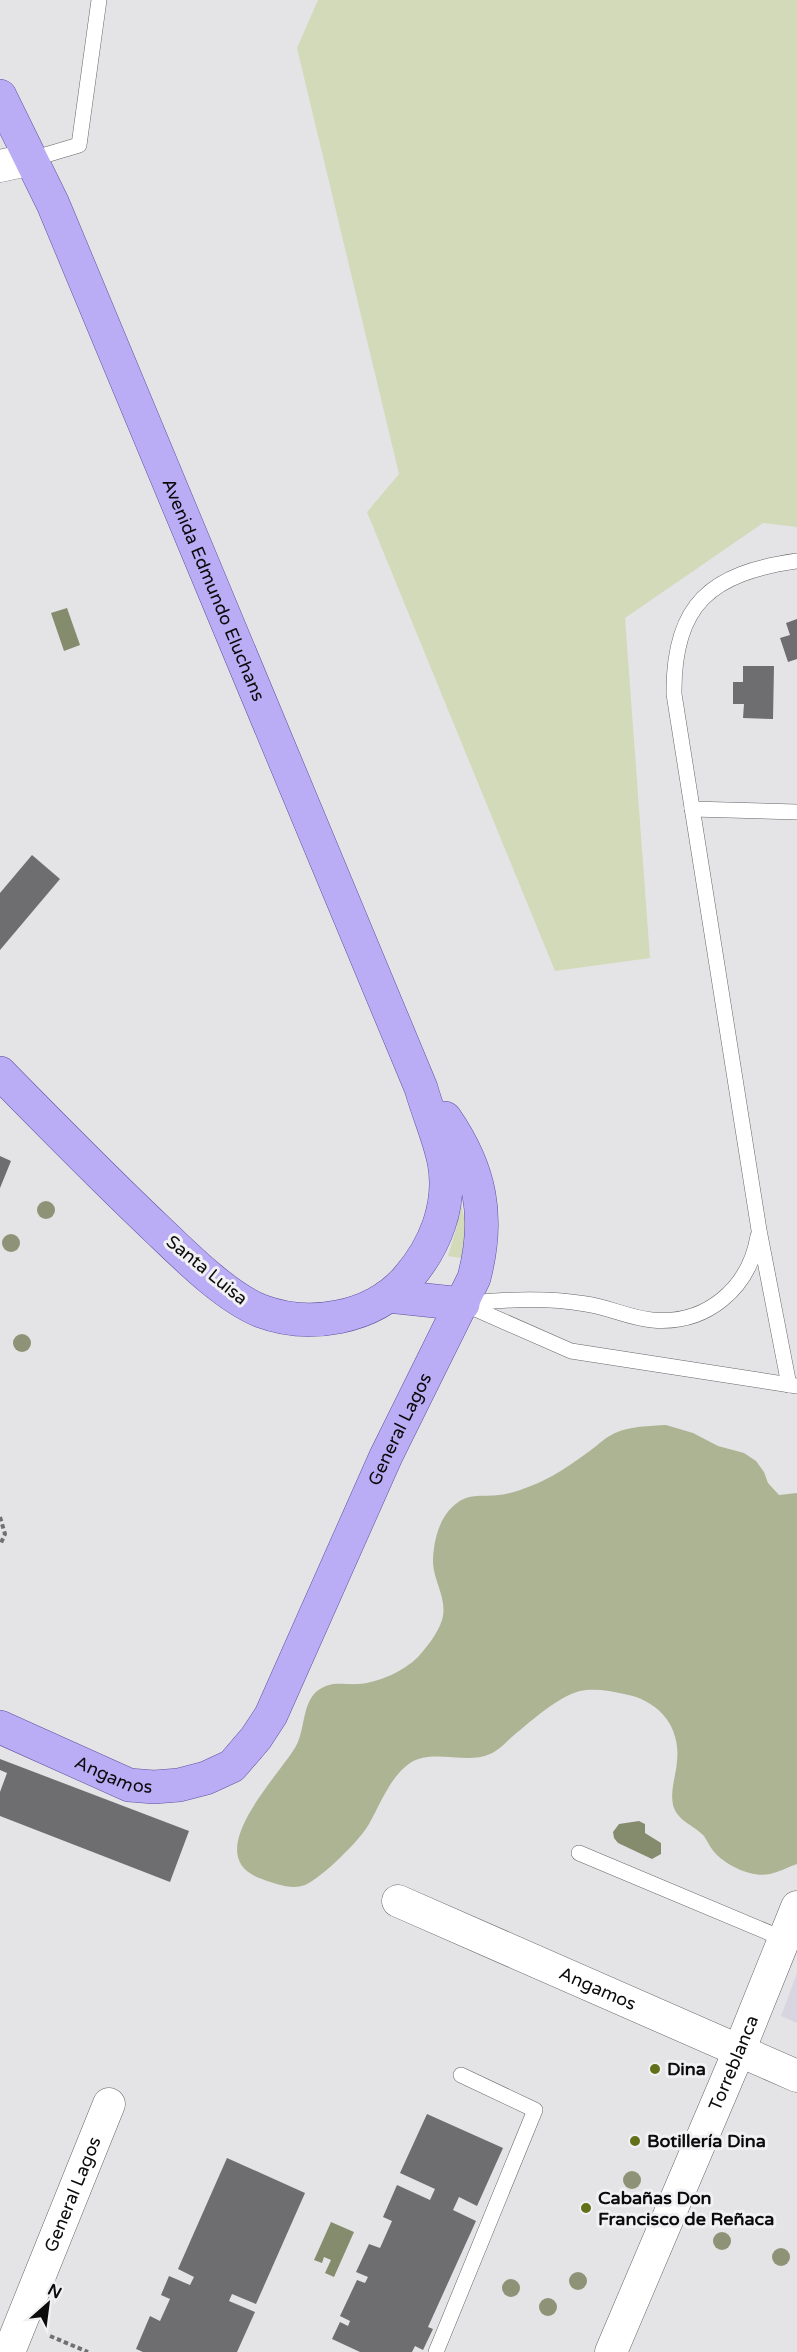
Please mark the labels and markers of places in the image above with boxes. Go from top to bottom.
place label: Dina [667,2058,706,2080]
marker: Dina [648,2062,662,2076]
place label: Botillería Dina [647,2130,766,2152]
marker: Botillería Dina [628,2134,642,2148]
place label: Cabañas Don Francisco de Reñaca [598,2187,774,2230]
marker: Cabañas Don Francisco de Reñaca [579,2201,593,2215]

